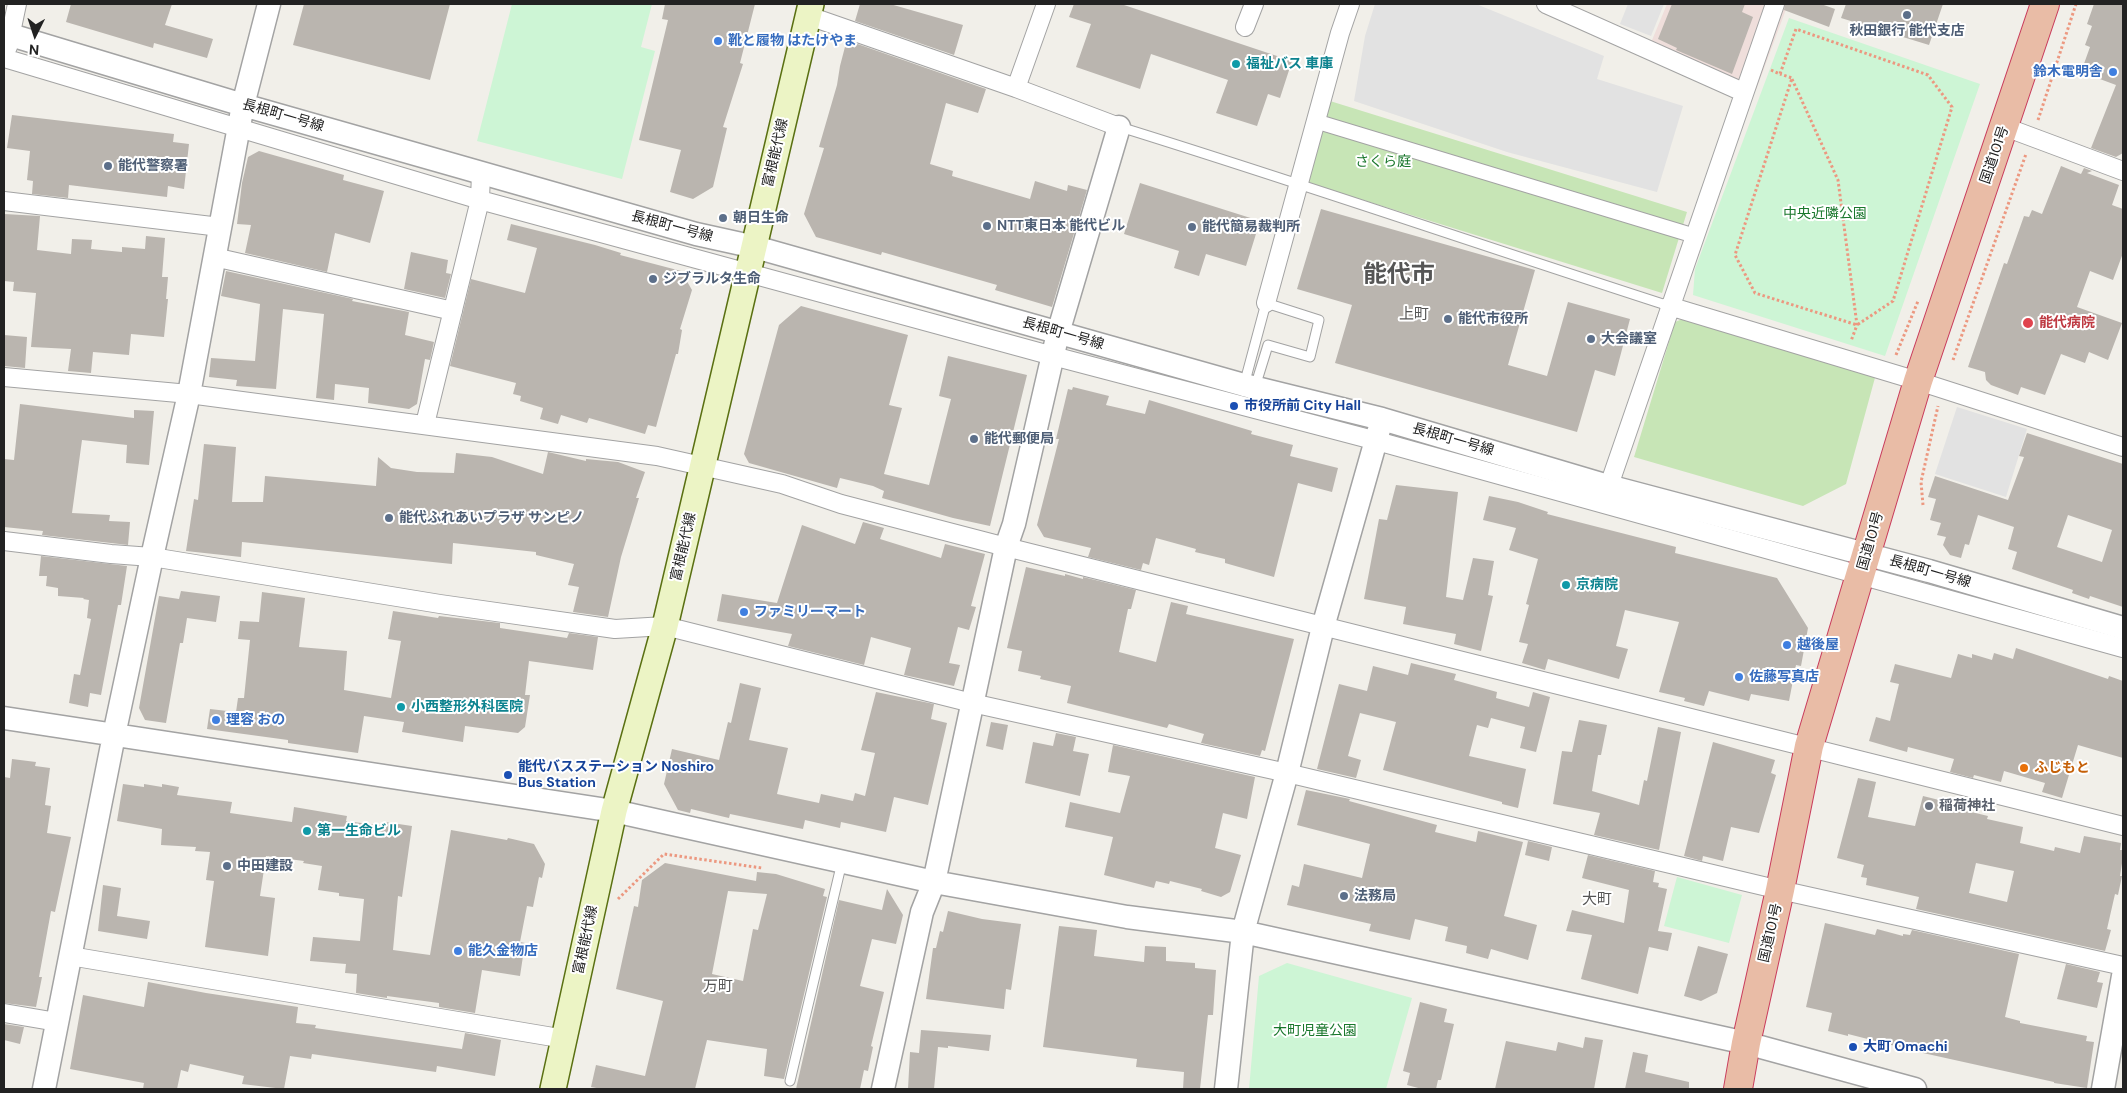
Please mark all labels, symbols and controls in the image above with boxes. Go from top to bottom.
marker: 秋田銀行 能代支店 [1901,9,1913,21]
north arrow [10,10,60,60]
place label: 秋田銀行 能代支店 [1849,23,1965,39]
place label: 靴と履物 はたけやま [728,33,857,49]
marker: 靴と履物 はたけやま [712,35,724,47]
text: N [28,41,40,59]
place label: 福祉バス 車庫 [1246,56,1333,72]
marker: 福祉バス 車庫 [1230,58,1242,70]
place label: 鈴木電明舎 [2033,64,2103,80]
marker: 鈴木電明舎 [2107,66,2119,78]
street label: 長根町一号線 [240,96,326,136]
street label: 富根能代線 [760,117,792,189]
street label: 国道101号 [1977,124,2013,186]
park label: さくら庭 [1355,154,1411,170]
place label: 能代警察署 [118,158,188,174]
marker: 能代警察署 [102,160,114,172]
park label: 中央近隣公園 [1783,206,1867,222]
street label: 長根町一号線 [629,208,715,246]
place label: 朝日生命 [733,210,789,226]
marker: 朝日生命 [717,212,729,224]
place label: NTT東日本 能代ビル [997,218,1125,234]
place label: 能代簡易裁判所 [1202,219,1300,235]
marker: NTT東日本 能代ビル [981,220,993,232]
marker: 能代簡易裁判所 [1186,221,1198,233]
district label: 能代市 [1363,262,1435,290]
place label: ジブラルタ生命 [663,271,761,287]
marker: ジブラルタ生命 [647,273,659,285]
district label: 上町 [1399,306,1429,324]
place label: 能代市役所 [1458,311,1528,327]
marker: 能代市役所 [1442,313,1454,325]
street label: 長根町一号線 [1020,314,1106,354]
place label: 能代病院 [2039,315,2095,331]
marker: 能代病院 [2021,316,2035,330]
place label: 大会議室 [1601,331,1657,347]
marker: 大会議室 [1585,333,1597,345]
place label: 市役所前 City Hall [1244,398,1361,414]
marker: 市役所前 City Hall [1228,400,1240,412]
street label: 長根町一号線 [1410,420,1496,460]
place label: 能代郵便局 [984,431,1054,447]
marker: 能代郵便局 [968,433,980,445]
place label: 能代ふれあいプラザ サンピノ [399,510,584,526]
street label: 国道101号 [1855,510,1887,572]
street label: 富根能代線 [668,511,700,583]
marker: 能代ふれあいプラザ サンピノ [383,512,395,524]
street label: 長根町一号線 [1887,552,1973,592]
place label: 京病院 [1576,577,1618,593]
marker: 京病院 [1560,579,1572,591]
place label: ファミリーマート [754,604,866,620]
marker: ファミリーマート [738,606,750,618]
place label: 越後屋 [1797,637,1839,653]
marker: 越後屋 [1781,639,1793,651]
place label: 佐藤写真店 [1749,669,1819,685]
marker: 佐藤写真店 [1733,671,1745,683]
place label: 小西整形外科医院 [411,699,523,715]
marker: 小西整形外科医院 [395,701,407,713]
place label: 理容 おの [226,712,285,728]
marker: 理容 おの [210,714,222,726]
place label: 能代バスステーション Noshiro Bus Station [518,759,714,792]
place label: ふじもと [2034,760,2090,776]
marker: ふじもと [2018,762,2030,774]
marker: 能代バスステーション Noshiro Bus Station [502,769,514,781]
place label: 稲荷神社 [1939,798,1995,814]
marker: 稲荷神社 [1923,800,1935,812]
place label: 第一生命ビル [317,823,401,839]
marker: 第一生命ビル [301,825,313,837]
place label: 中田建設 [237,858,293,874]
marker: 中田建設 [221,860,233,872]
place label: 法務局 [1354,888,1396,904]
marker: 法務局 [1338,890,1350,902]
district label: 大町 [1582,891,1612,909]
street label: 国道101号 [1756,902,1786,964]
street label: 富根能代線 [571,904,601,976]
place label: 能久金物店 [468,943,538,959]
marker: 能久金物店 [452,945,464,957]
district label: 万町 [703,978,733,996]
park label: 大町児童公園 [1273,1023,1357,1039]
place label: 大町 Omachi [1863,1039,1948,1055]
marker: 大町 Omachi [1847,1041,1859,1053]

